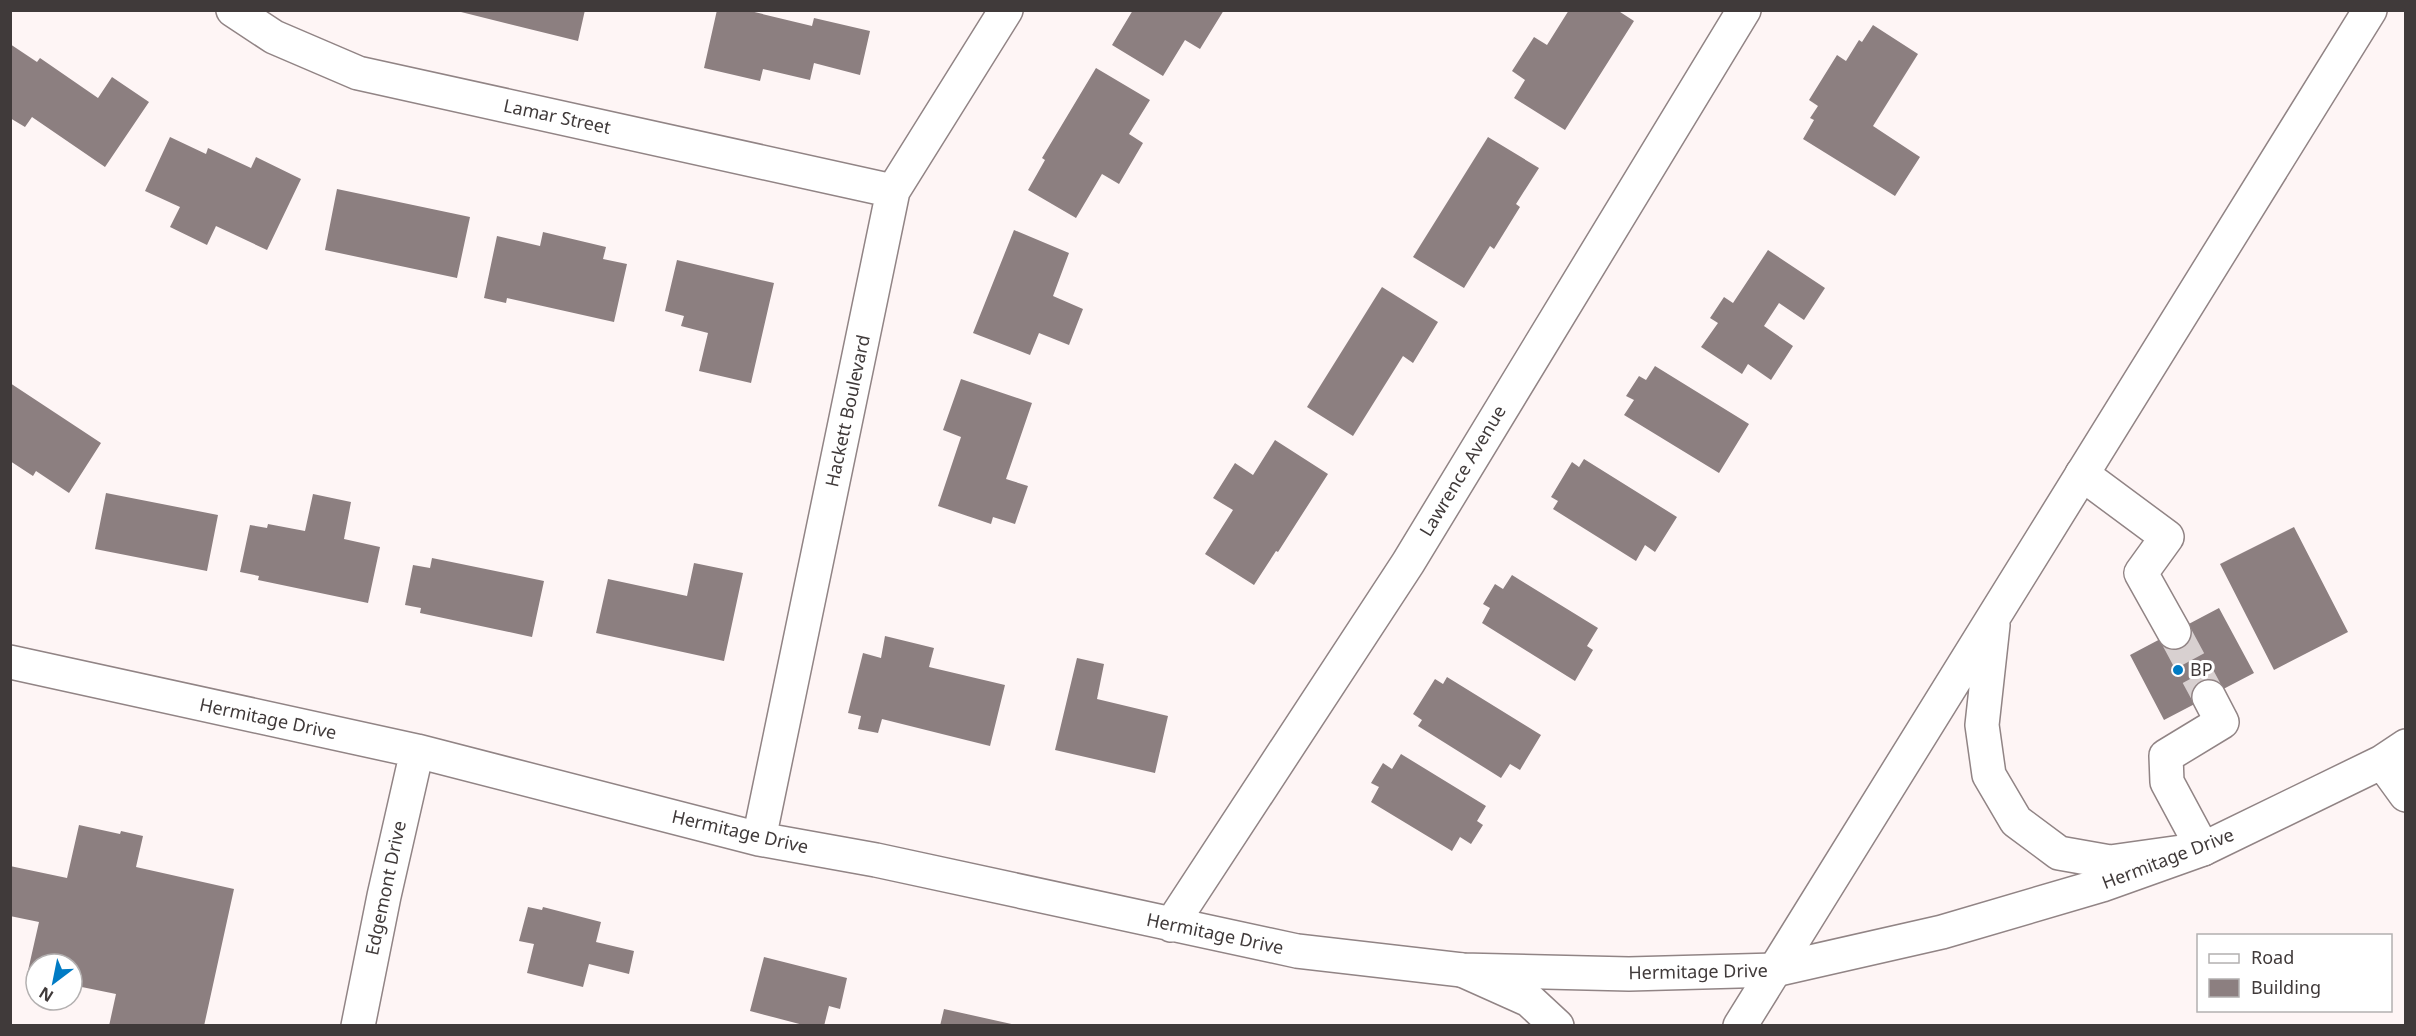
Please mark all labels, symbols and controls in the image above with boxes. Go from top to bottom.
street label: Lamar Street [501,93,613,139]
street label: Hackett Boulevard [819,332,875,489]
street label: Lawrence Avenue [1414,401,1511,540]
place label: BP [2190,657,2213,681]
marker: BP [2171,663,2185,677]
street label: Hermitage Drive [198,692,339,744]
street label: Hermitage Drive [670,804,811,858]
street label: Edgemont Drive [359,818,411,957]
street label: Hermitage Drive [2098,822,2237,894]
street label: Hermitage Drive [1145,907,1286,959]
legend [2197,934,2392,1012]
text: Road [2251,945,2294,969]
north arrow [24,952,84,1012]
street label: Hermitage Drive [1628,958,1768,984]
text: Building [2251,975,2321,999]
text: N [35,982,57,1007]

